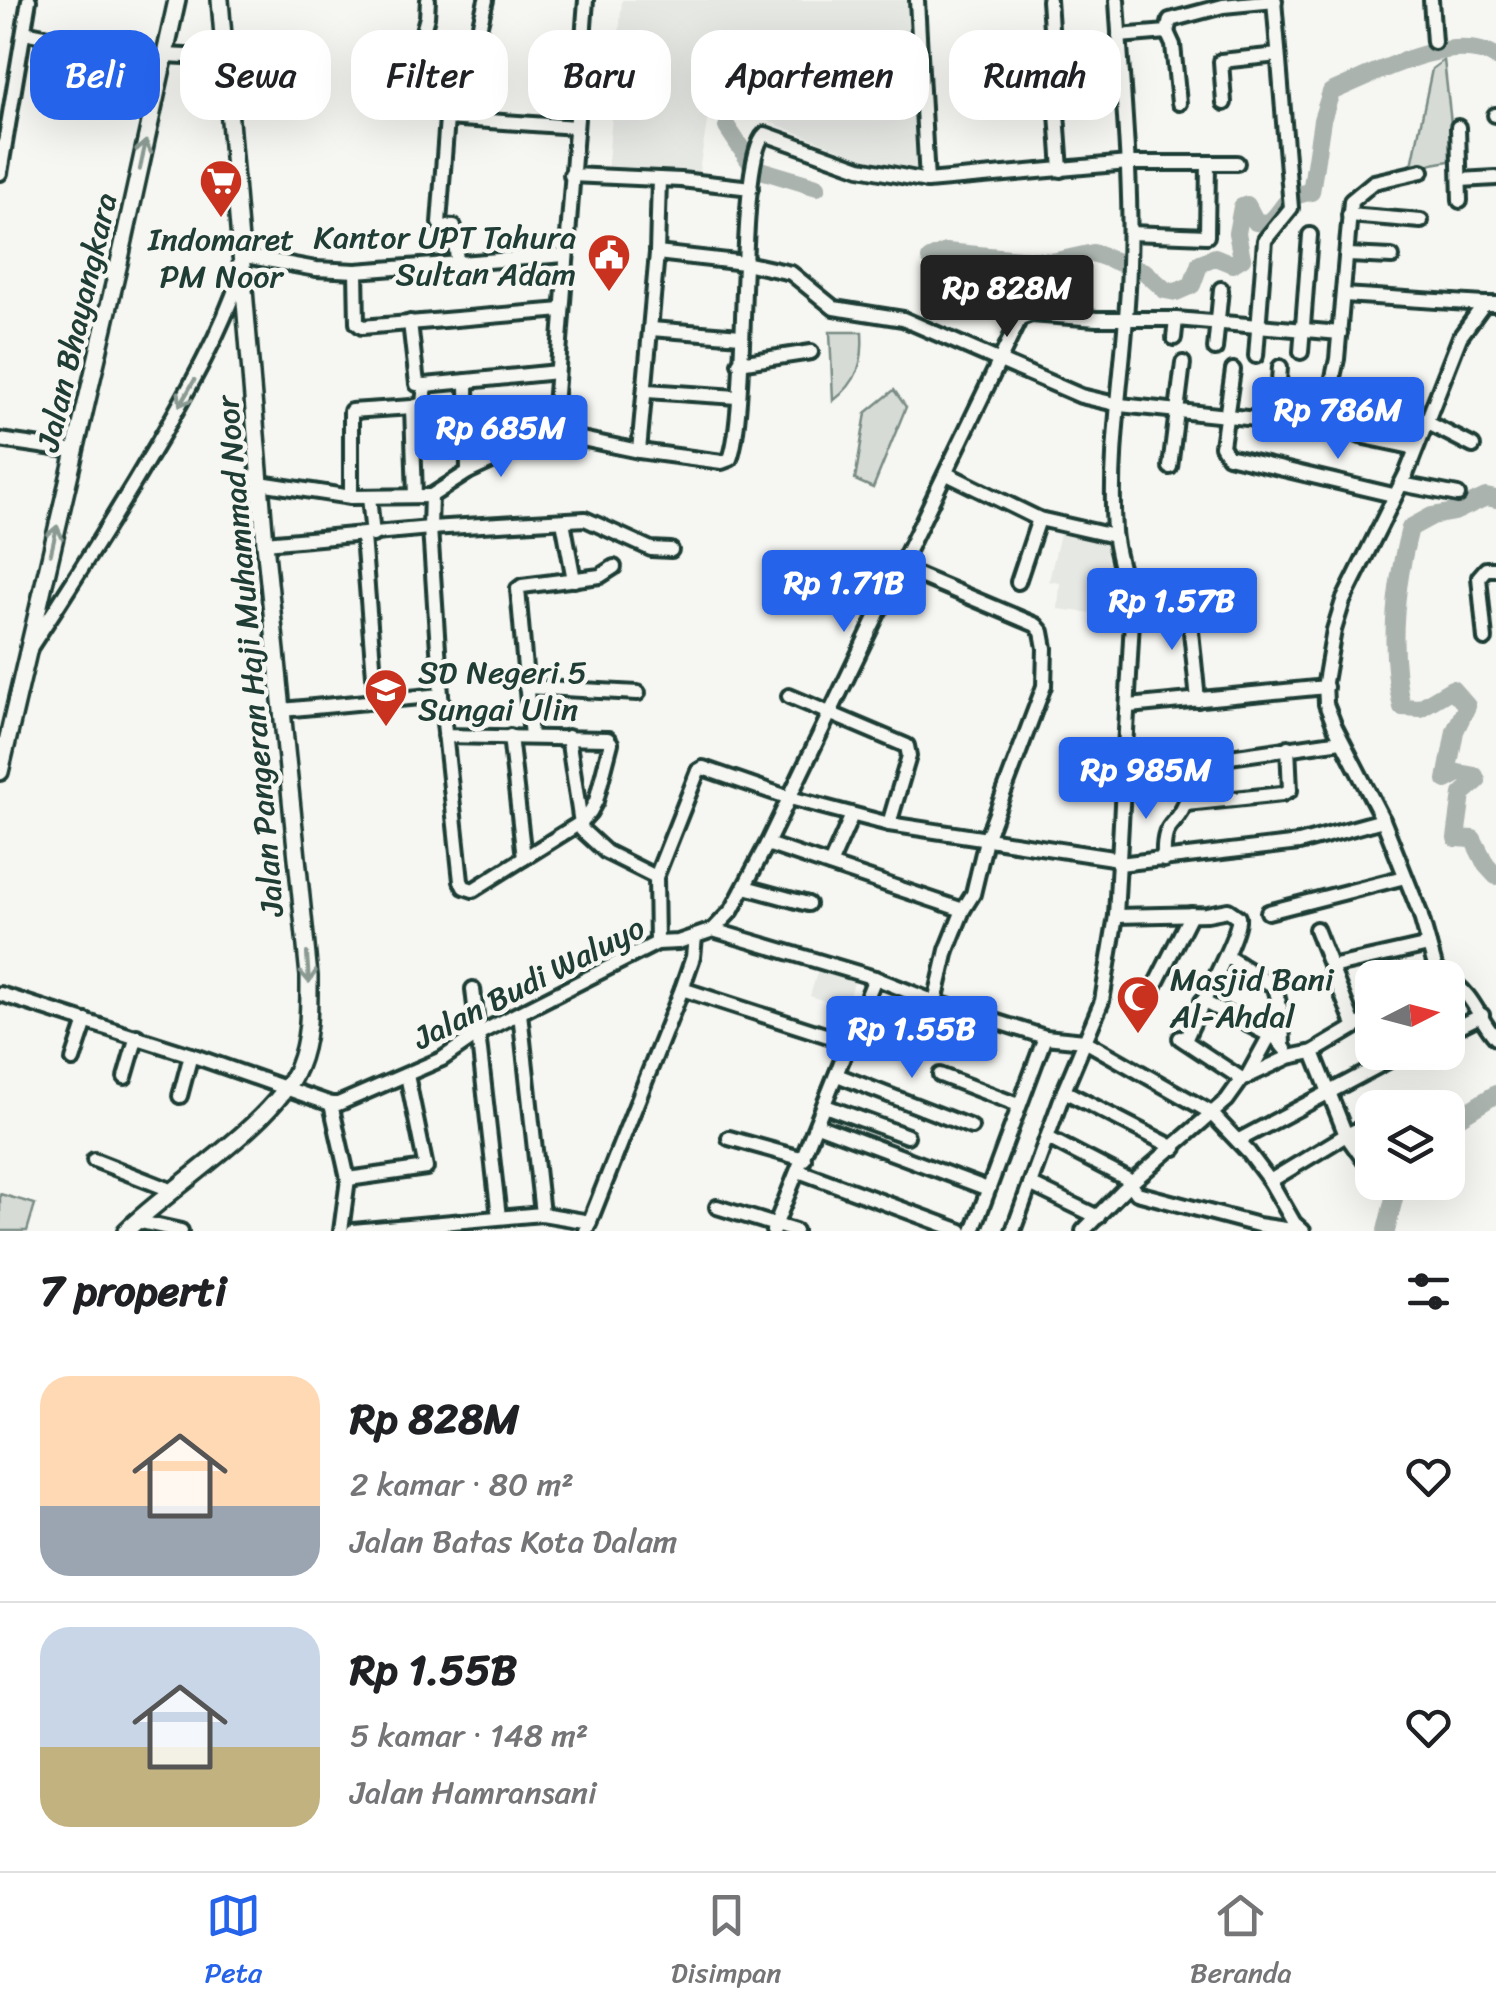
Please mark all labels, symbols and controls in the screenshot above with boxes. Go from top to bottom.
chip: Beli [30,30,160,120]
chip: Sewa [180,30,331,120]
chip: Filter [351,30,508,120]
chip: Baru [528,30,671,120]
chip: Apartemen [691,30,929,120]
chip: Rumah [949,30,1121,120]
one-way arrow [134,140,153,172]
supermarket icon: Indomaret PM Noor [198,158,244,219]
street label: Jalan Bhayangkara [19,187,134,458]
place label: Kantor UPT Tahura Sultan Adam [313,209,576,303]
place label: Indomaret PM Noor [147,211,294,305]
public building icon: Kantor UPT Tahura Sultan Adam [586,232,632,293]
pin: Rp 828M [915,255,1099,340]
text: Rp 828M [942,259,1072,316]
pin: Rp 786M [1246,377,1430,462]
one-way arrow [176,378,196,408]
text: Rp 786M [1274,381,1402,438]
street label: Jalan Pangeran Haji Muhammad Noor [199,391,301,920]
pin: Rp 685M [409,395,593,480]
text: Rp 685M [436,399,566,456]
one-way arrow [46,525,64,557]
pin: Rp 1.71B [741,550,947,635]
text: Rp 1.71B [784,554,904,611]
pin: Rp 1.57B [1069,568,1275,653]
text: Rp 1.57B [1109,572,1235,629]
place label: SD Negeri 5 Sungai Ulin [418,644,587,738]
school or university icon: SD Negeri 5 Sungai Ulin [363,667,409,728]
pin: Rp 985M [1054,737,1238,822]
text: Rp 985M [1081,741,1211,798]
street label: Jalan Budi Waluyo [402,900,655,1067]
place label: Masjid Bani Al-Ahdal [1169,951,1335,1045]
one-way arrow [298,952,317,984]
north arrow [1355,960,1465,1070]
map controls [1355,960,1465,1200]
mosque icon: Masjid Bani Al-Ahdal [1115,974,1161,1035]
pin: Rp 1.55B [809,996,1015,1081]
text: Rp 1.55B [848,1000,976,1057]
button: layers [1355,1090,1465,1200]
text: 7 properti [40,1254,227,1328]
icon: filters [1401,1264,1456,1319]
text: Rp 828M [350,1382,519,1456]
icon: home [120,1416,240,1536]
icon: heart [1401,1449,1456,1504]
text: 2 kamar · 80 m² [350,1456,574,1513]
text: Jalan Batas Kota Dalam [350,1513,677,1570]
text: Rp 1.55B [350,1633,517,1707]
icon: home [120,1667,240,1787]
icon: heart [1401,1700,1456,1755]
text: 5 kamar · 148 m² [350,1707,588,1764]
text: Jalan Hamransani [350,1764,597,1821]
tab: Peta [204,1888,262,1997]
tab: Disimpan [671,1888,781,1997]
tab: Beranda [1190,1888,1292,1997]

